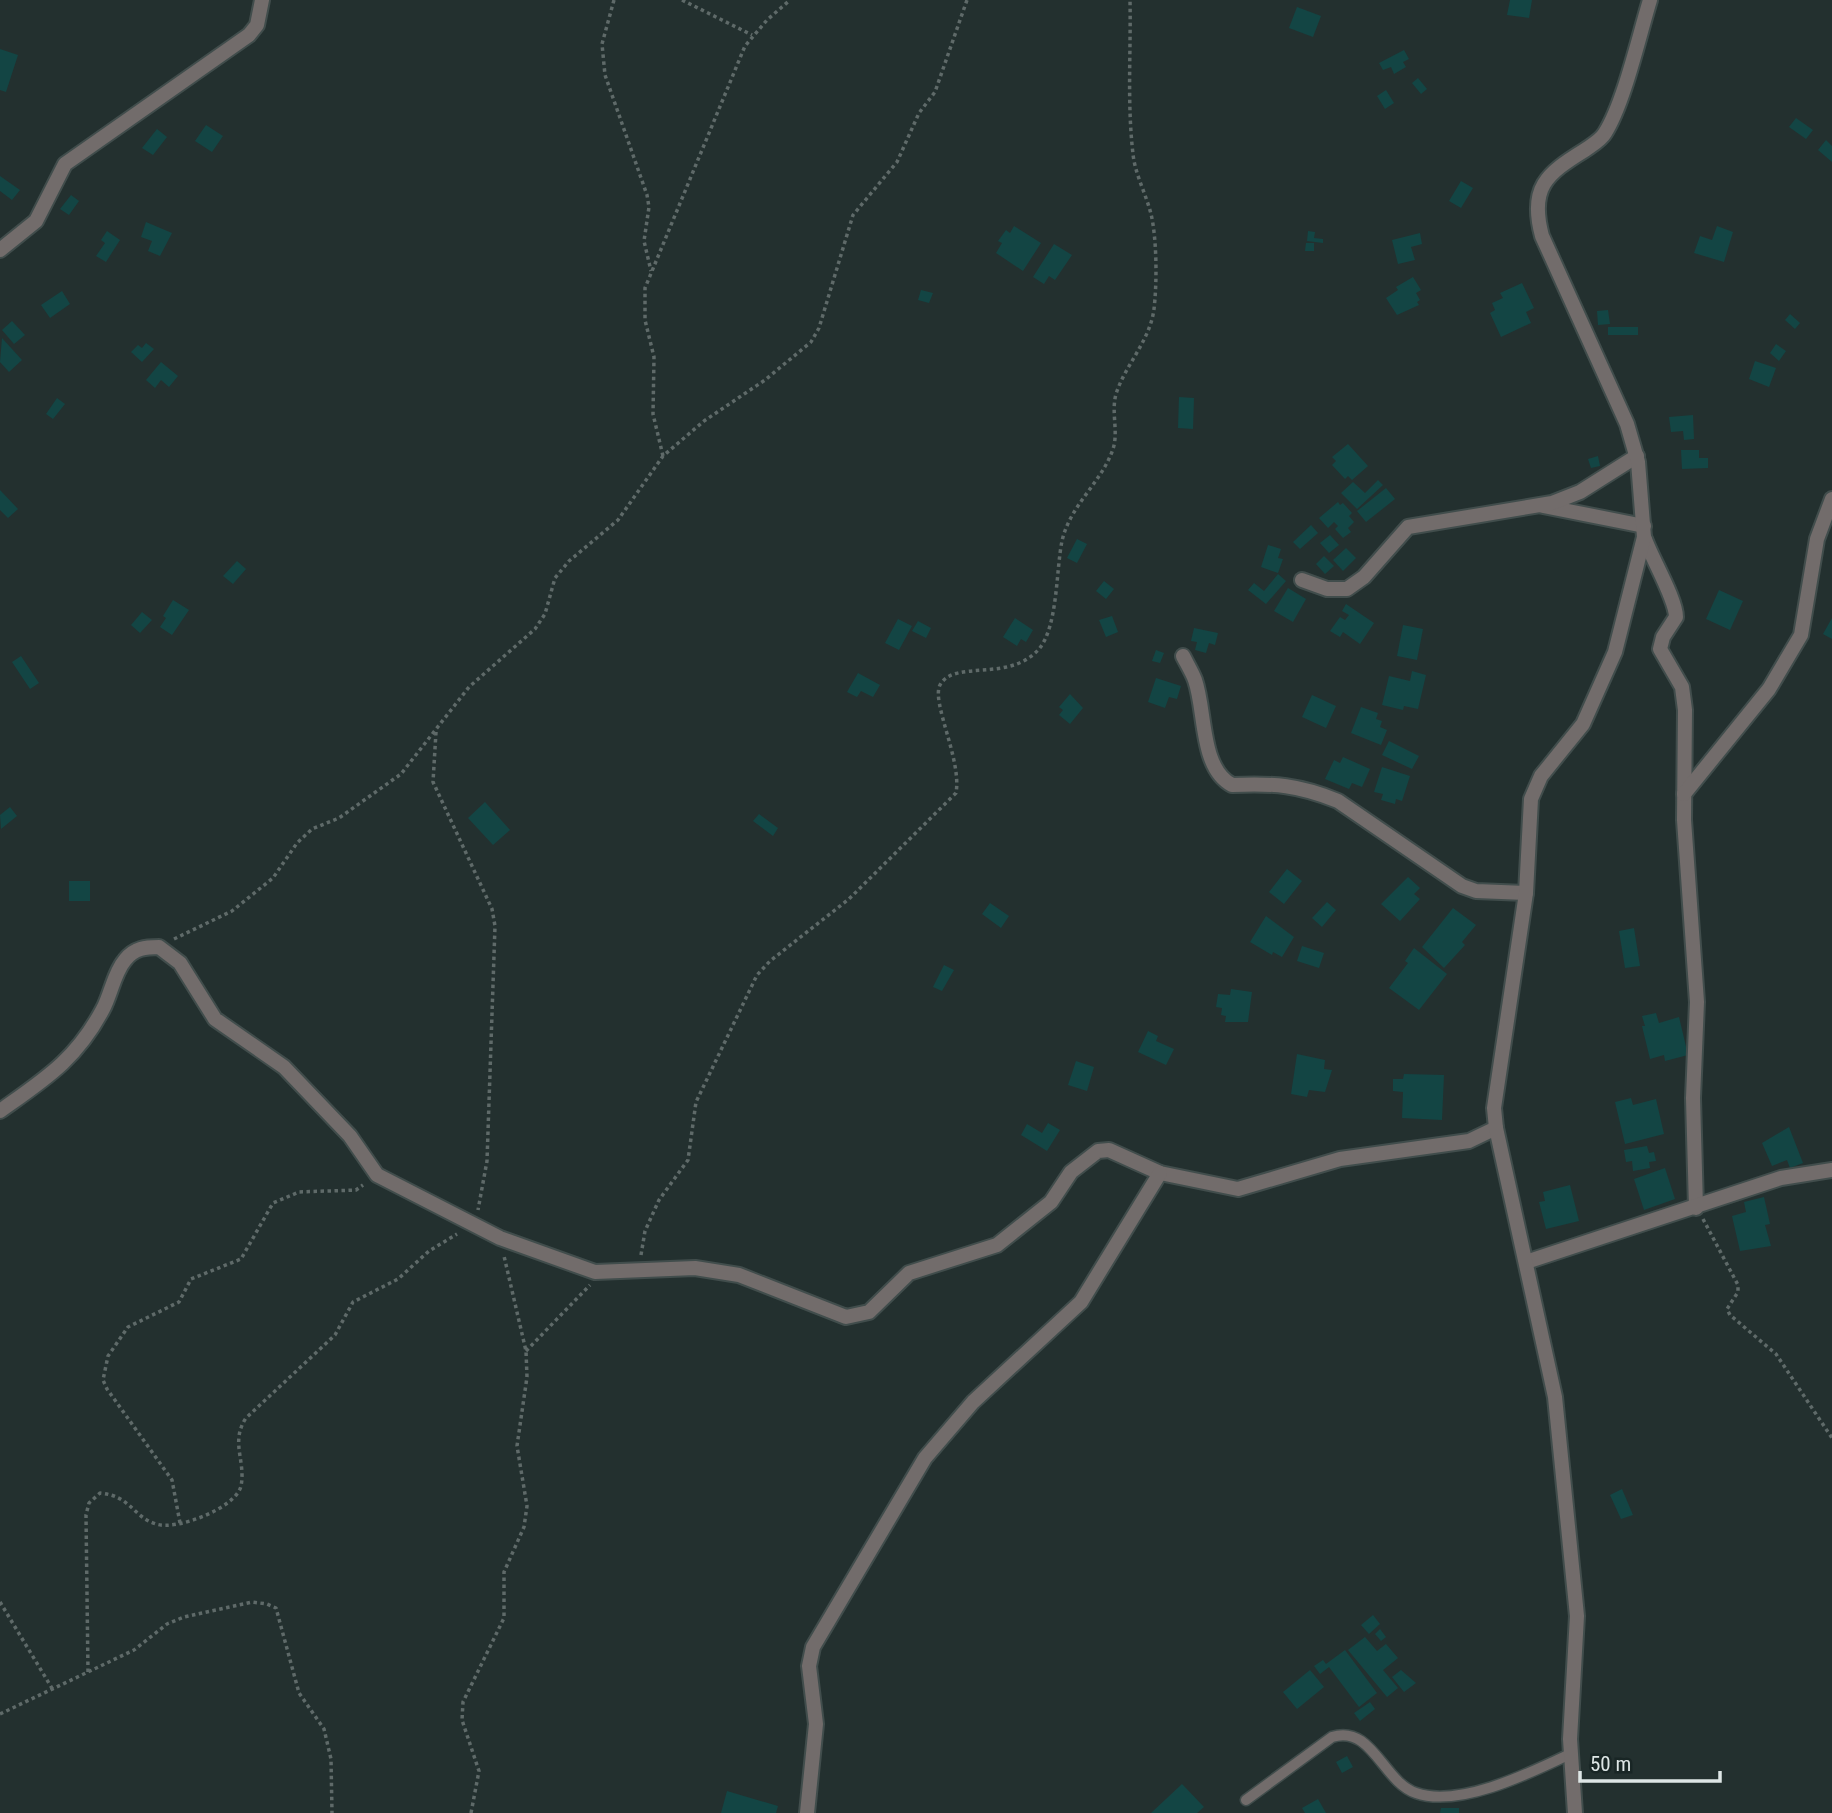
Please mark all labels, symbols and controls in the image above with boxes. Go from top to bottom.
scale bar [1580,1740,1720,1784]
text: 50 m [1590,1752,1631,1776]

